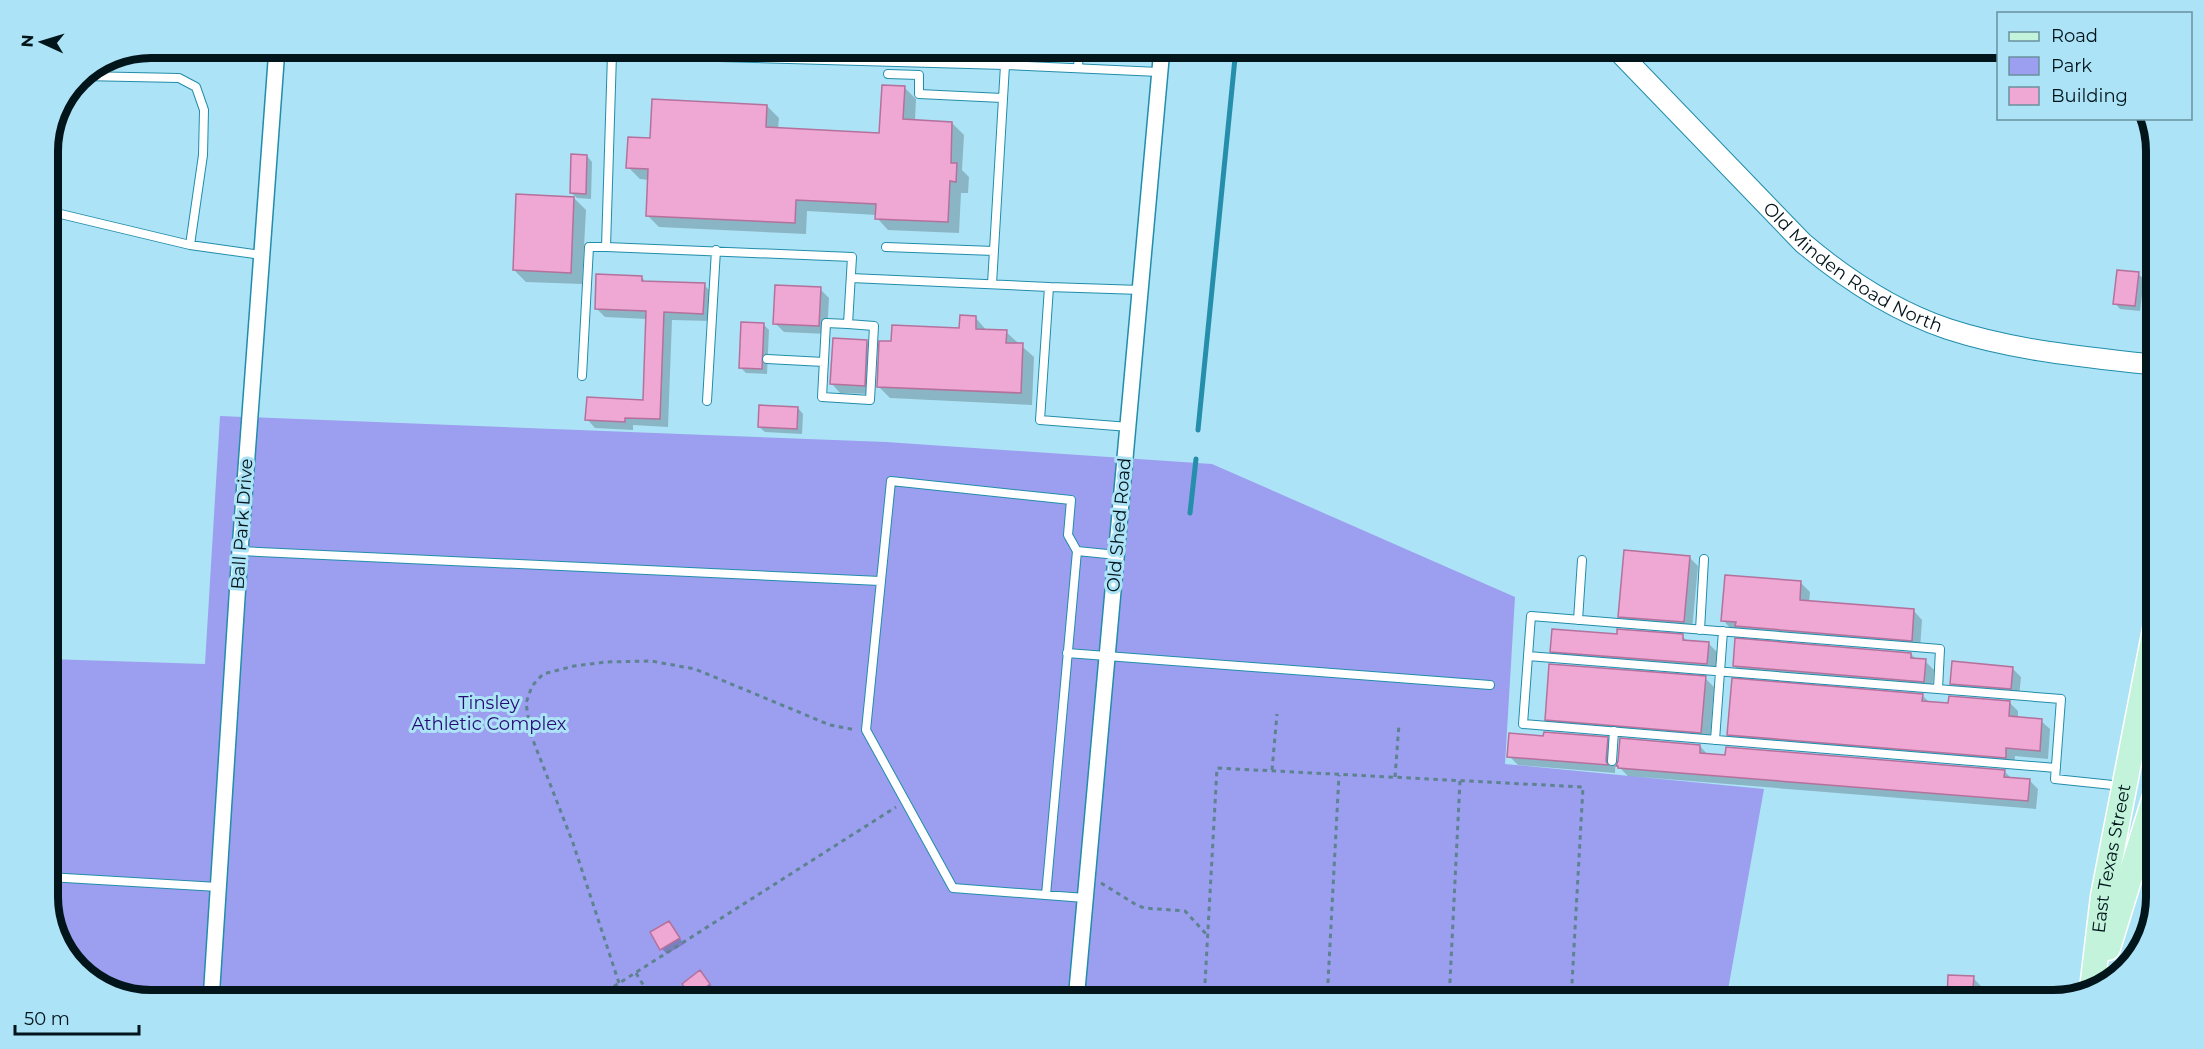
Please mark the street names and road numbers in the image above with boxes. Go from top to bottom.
street label: Old Minden Road North [1758,197,1946,337]
street label: Ball Park Drive [226,457,258,590]
street label: Old Shed Road [1102,457,1136,593]
street label: East Texas Street [2088,782,2136,934]

